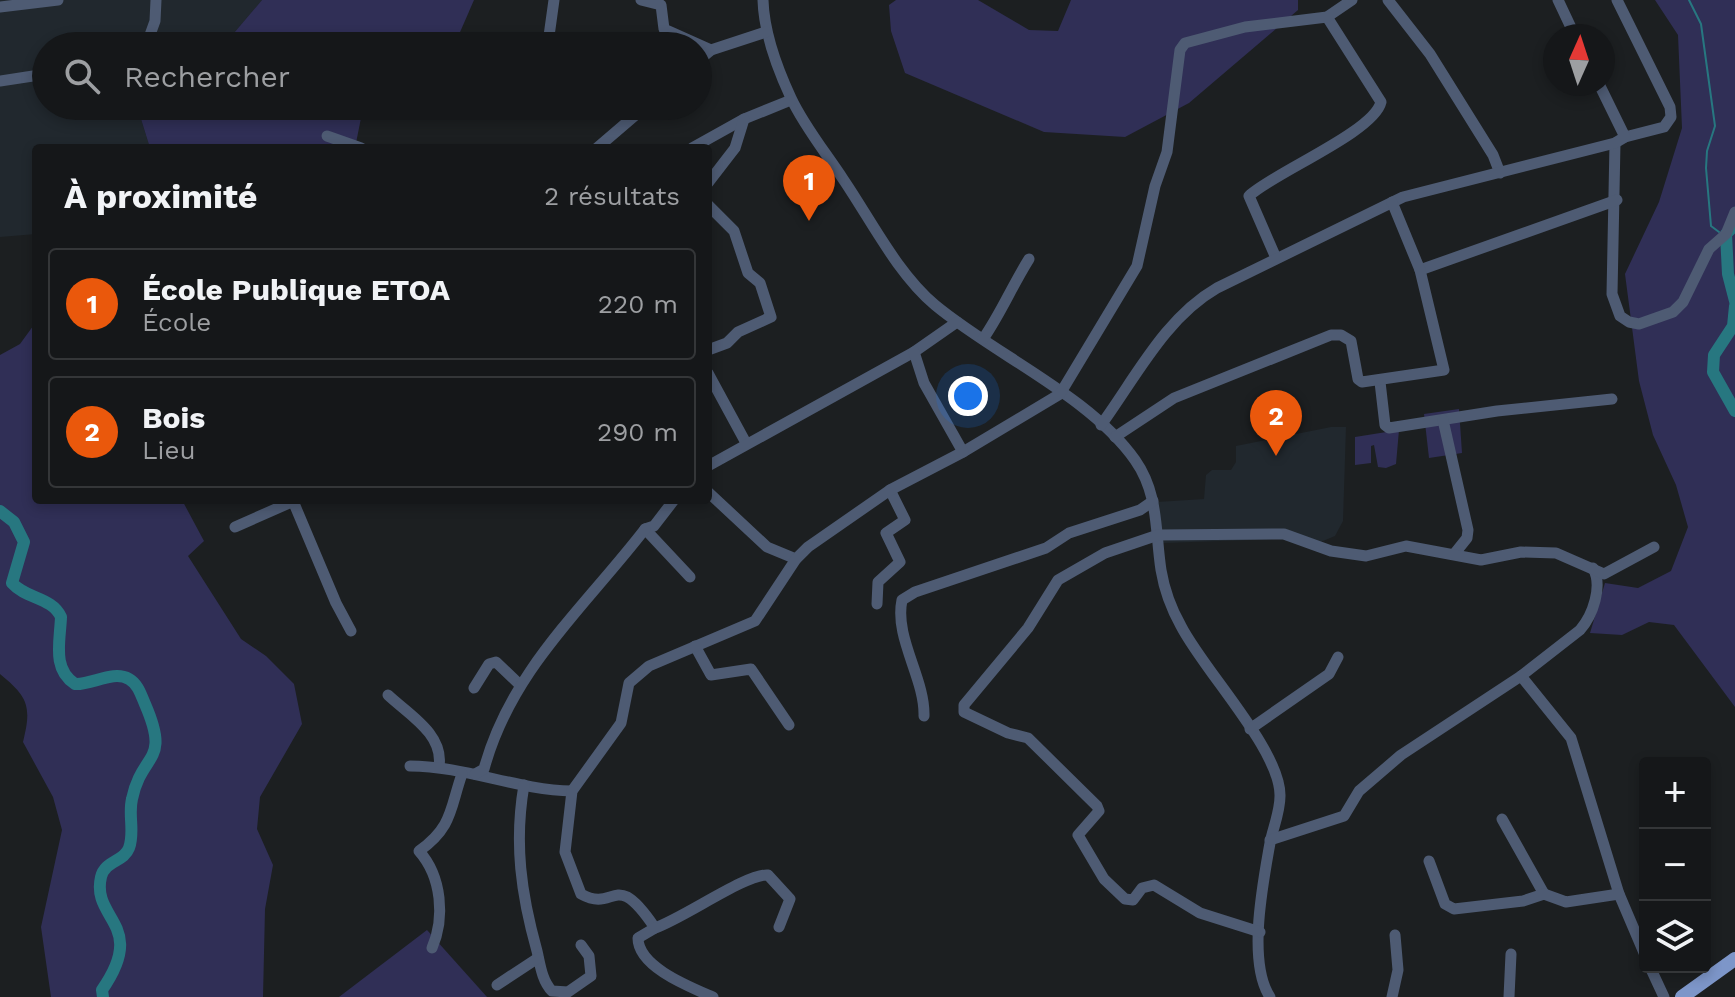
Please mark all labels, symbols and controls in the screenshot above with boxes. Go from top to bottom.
north arrow [1543,24,1615,96]
search box [32,32,712,120]
icon: search [60,54,104,98]
text: Rechercher [124,59,290,94]
pin: 1 [783,155,835,221]
text: À proximité [64,176,258,216]
text: 2 résultats [544,181,680,211]
text: École Publique ETOA [142,272,450,307]
text: 1 [86,289,98,319]
text: 220 m [598,289,678,319]
text: École [142,307,211,337]
your location [948,376,988,416]
pin: 2 [1250,390,1302,456]
text: Bois [142,400,205,435]
text: 2 [84,417,100,447]
text: 290 m [597,417,678,447]
text: Lieu [142,435,196,465]
map controls [1639,757,1711,973]
button: + [1639,757,1711,829]
button: − [1639,829,1711,901]
button: layers [1639,901,1711,973]

